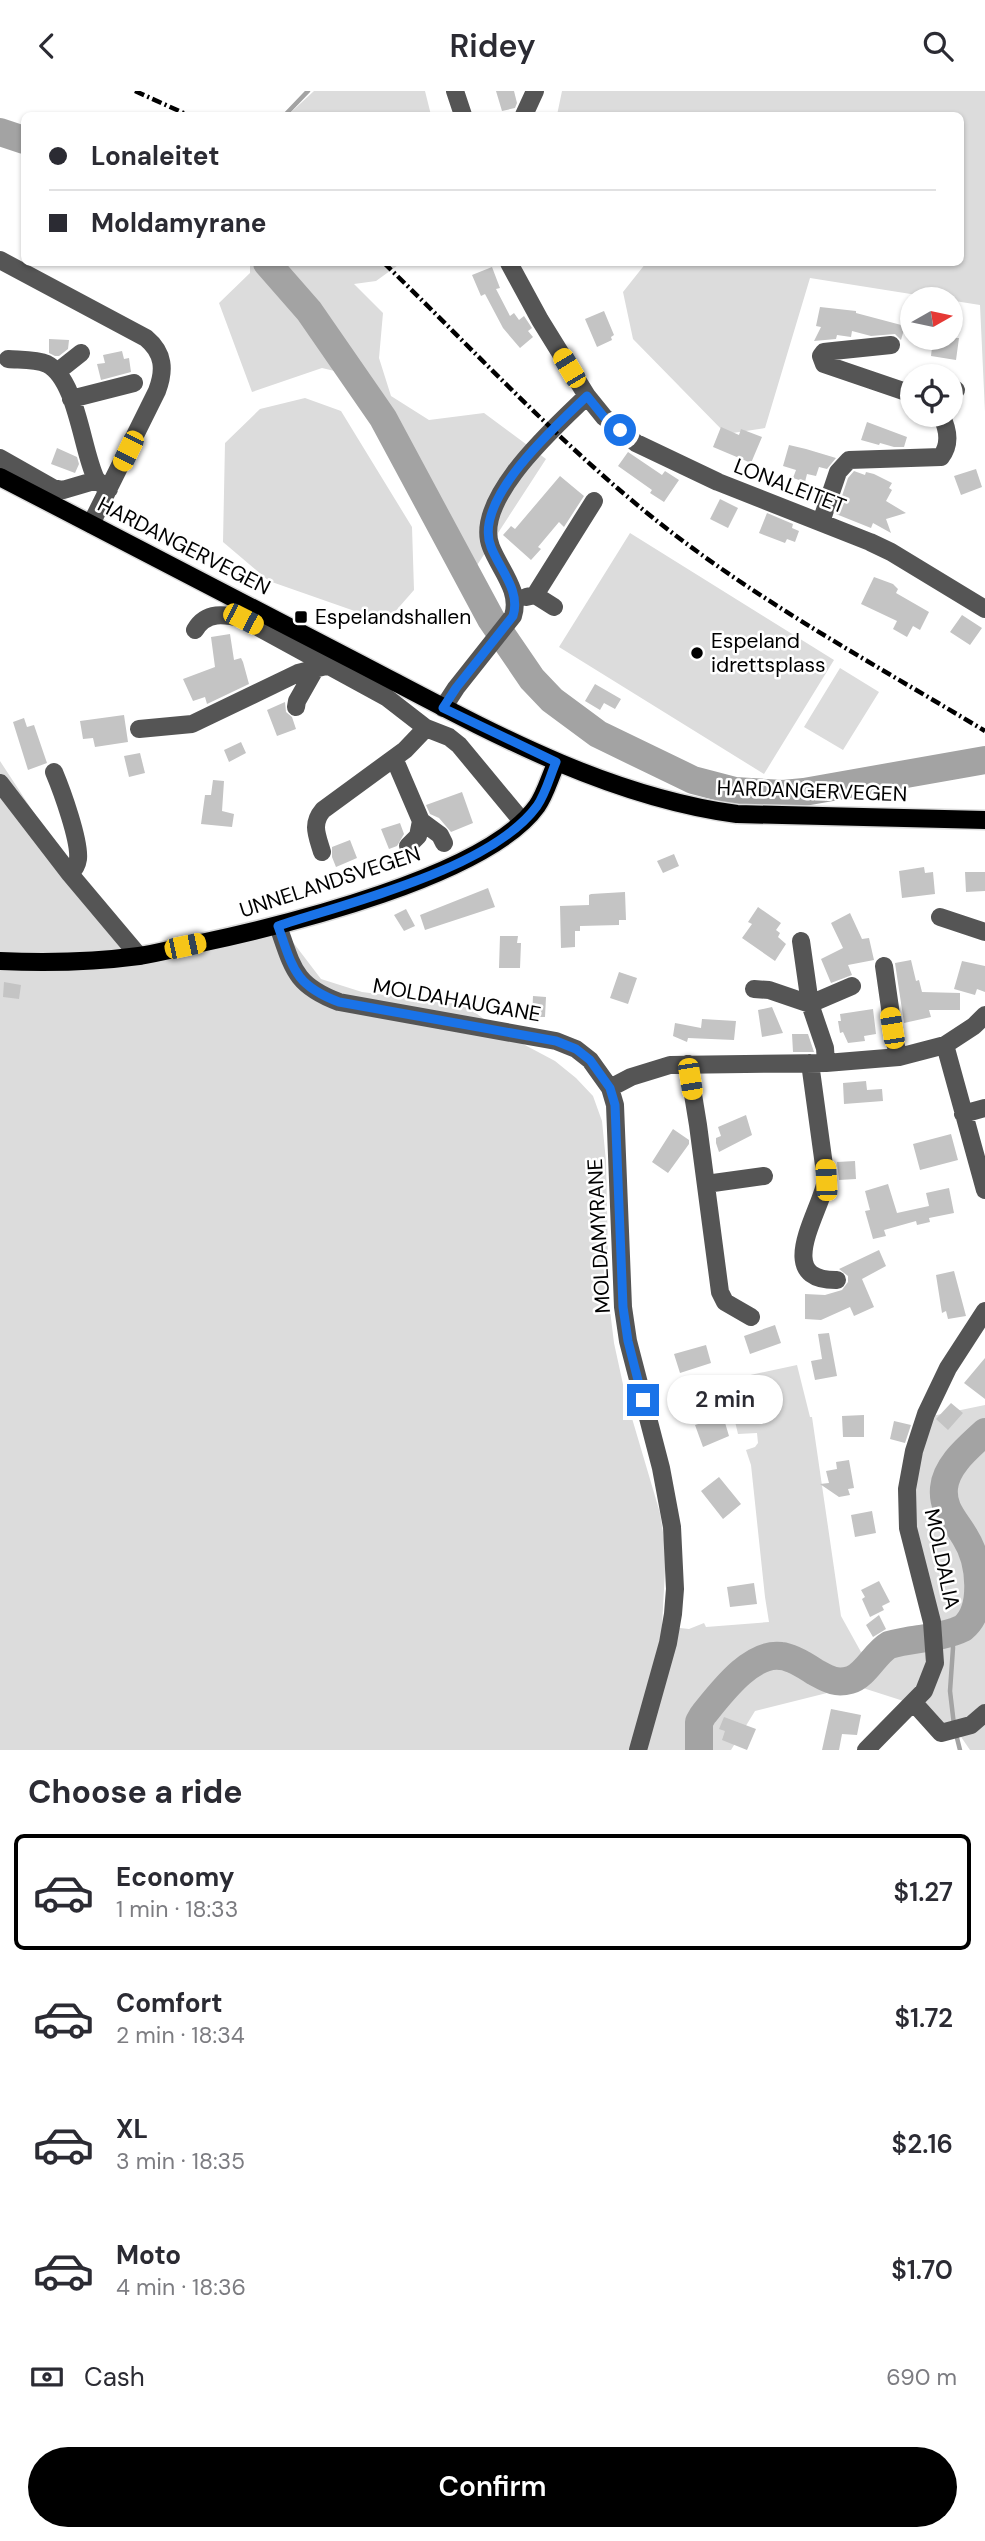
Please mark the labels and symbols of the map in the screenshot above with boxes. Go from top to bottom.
north arrow [900,287,962,350]
car [550,345,589,391]
route start [604,414,636,446]
car [110,428,147,474]
street label: LONALEITET [730,452,850,520]
street label: HARDANGERVEGEN [93,490,275,602]
car [220,600,267,638]
place label: Espelandshallen [315,603,471,631]
marker: Espelandshallen [293,609,309,625]
place label: Espeland idrettsplass [711,627,826,679]
marker: Espeland idrettsplass [689,645,705,661]
street label: HARDANGERVEGEN [716,774,908,808]
street label: UNNELANDSVEGEN [236,840,424,924]
car [163,931,208,961]
street label: MOLDAHAUGANE [371,971,543,1029]
car [879,1006,906,1050]
car [677,1057,704,1101]
street label: MOLDAMYRANE [581,1158,617,1314]
car [815,1158,838,1202]
callout: 2 min [668,1375,783,1425]
route end [627,1384,659,1416]
street label: MOLDALIA [918,1506,966,1612]

